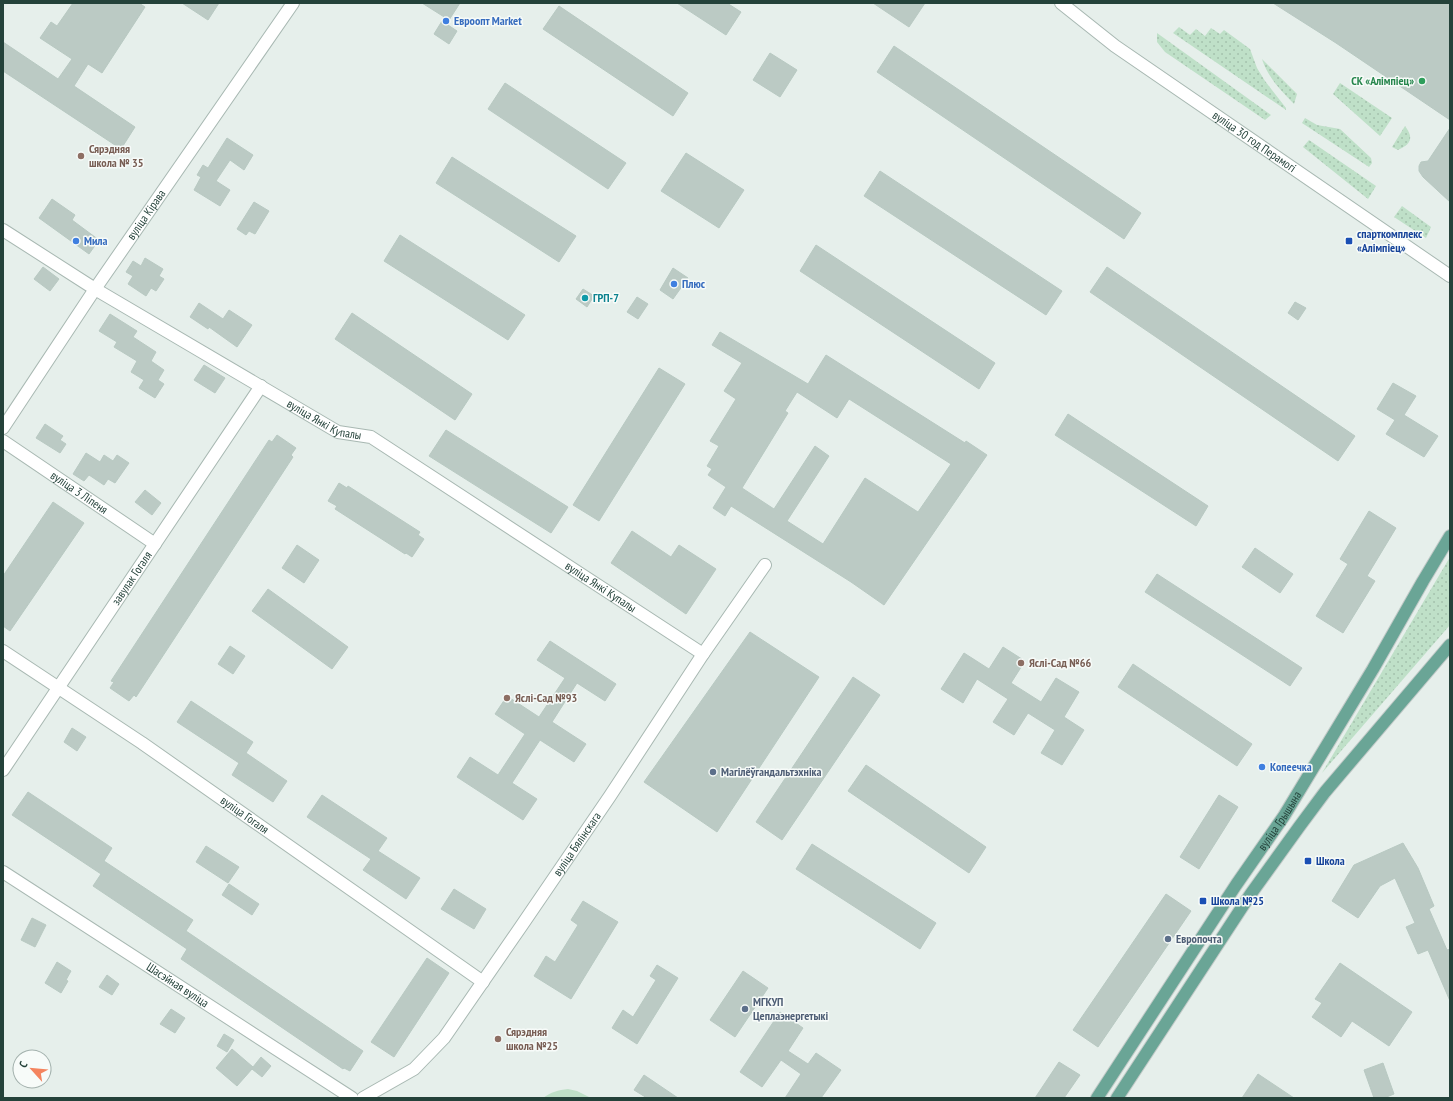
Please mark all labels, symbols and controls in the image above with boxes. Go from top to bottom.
place label: Евроопт Market [454,13,522,28]
marker: Евроопт Market [441,16,451,26]
place label: СК «Алімпіец» [1351,73,1414,88]
marker: СК «Алімпіец» [1417,76,1427,86]
street label: вуліца 30 год Перамогі [1210,107,1299,175]
place label: Сярэдняя школа № 35 [89,141,143,170]
marker: Сярэдняя школа № 35 [76,151,86,161]
street label: вуліца Кірава [123,186,169,242]
place label: спарткомплекс «Алімпіец» [1357,226,1423,255]
place label: Мила [84,233,108,248]
marker: Мила [71,236,81,246]
marker: спарткомплекс «Алімпіец» [1344,236,1354,246]
place label: Плюс [682,276,706,291]
marker: Плюс [669,279,679,289]
place label: ГРП-7 [593,290,619,305]
marker: ГРП-7 [580,293,590,303]
street label: вуліца Янкі Купалы [284,396,363,442]
street label: вуліца 3 Ліпеня [48,467,111,517]
street label: завулак Гогаля [108,548,155,608]
street label: вуліца Янкі Купалы [563,558,639,615]
place label: Яслі-Сад №66 [1029,655,1091,670]
marker: Яслі-Сад №66 [1016,658,1026,668]
place label: Яслі-Сад №93 [515,690,577,705]
marker: Яслі-Сад №93 [502,693,512,703]
place label: Копеечка [1270,759,1312,774]
marker: Копеечка [1257,762,1267,772]
place label: Магілёўгандальтэхніка [721,764,822,779]
marker: Магілёўгандальтэхніка [708,767,718,777]
street label: вуліца Грышына [1254,788,1304,853]
street label: вуліца Гогаля [218,792,272,837]
street label: вуліца Бялінскага [550,809,604,879]
place label: Школа [1316,853,1345,868]
marker: Школа [1303,856,1313,866]
place label: Школа №25 [1211,893,1264,908]
marker: Школа №25 [1198,896,1208,906]
place label: Европочта [1176,931,1222,946]
marker: Европочта [1163,934,1173,944]
street label: Шасэйная вуліца [144,959,212,1010]
place label: МГКУП Цеплаэнергетыкі [753,994,828,1023]
marker: МГКУП Цеплаэнергетыкі [740,1004,750,1014]
place label: Сярэдняя школа №25 [506,1024,558,1053]
marker: Сярэдняя школа №25 [493,1034,503,1044]
north arrow [12,1049,52,1089]
text: С [16,1059,30,1070]

